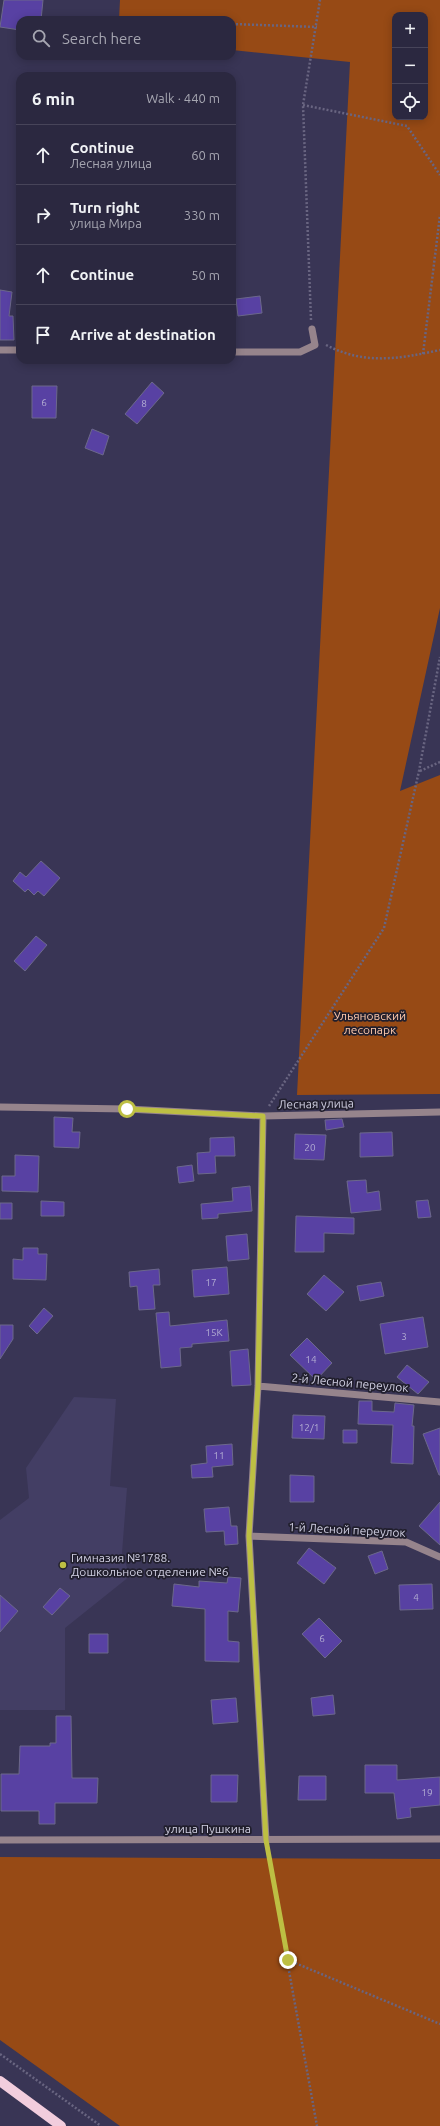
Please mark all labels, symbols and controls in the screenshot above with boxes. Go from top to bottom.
map controls [392,12,428,120]
button: + [392,12,428,48]
search box [16,16,236,60]
icon: search [30,27,52,49]
text: Search here [62,30,141,47]
button: − [392,48,428,84]
button: locate [392,84,428,120]
text: 6 min [32,89,75,108]
text: Walk · 440 m [146,91,220,105]
text: Continue [70,139,134,156]
icon: ahead [32,144,54,166]
text: 60 m [191,148,220,162]
text: Лесная улица [70,156,152,170]
text: Turn right [70,199,140,216]
icon: right [32,204,54,226]
text: 330 m [184,208,220,222]
text: улица Мира [70,216,142,230]
icon: ahead [32,264,54,286]
text: Continue [70,266,134,283]
text: 50 m [191,268,220,282]
icon: arrive [32,324,54,346]
text: Arrive at destination [70,326,216,343]
house number: 6 [41,397,47,408]
house number: 8 [141,398,147,409]
park label: Ульяновский лесопарк [334,1009,406,1036]
street label: Лесная улица [278,1096,354,1111]
route start [118,1100,136,1118]
house number: 20 [304,1142,316,1153]
house number: 17 [205,1277,217,1288]
house number: 15К [205,1327,223,1338]
house number: 3 [401,1331,407,1342]
house number: 14 [305,1354,317,1365]
street label: 2-й Лесной переулок [291,1371,409,1394]
house number: 12/1 [299,1422,319,1433]
house number: 11 [213,1450,225,1461]
street label: 1-й Лесной переулок [288,1520,406,1539]
place label: Гимназия №1788. Дошкольное отделение №6 [71,1551,229,1578]
marker: Гимназия №1788. Дошкольное отделение №6 [58,1560,68,1570]
house number: 4 [413,1592,419,1603]
house number: 6 [319,1633,325,1644]
house number: 19 [421,1787,433,1798]
street label: улица Пушкина [165,1822,251,1835]
route end [279,1951,297,1969]

